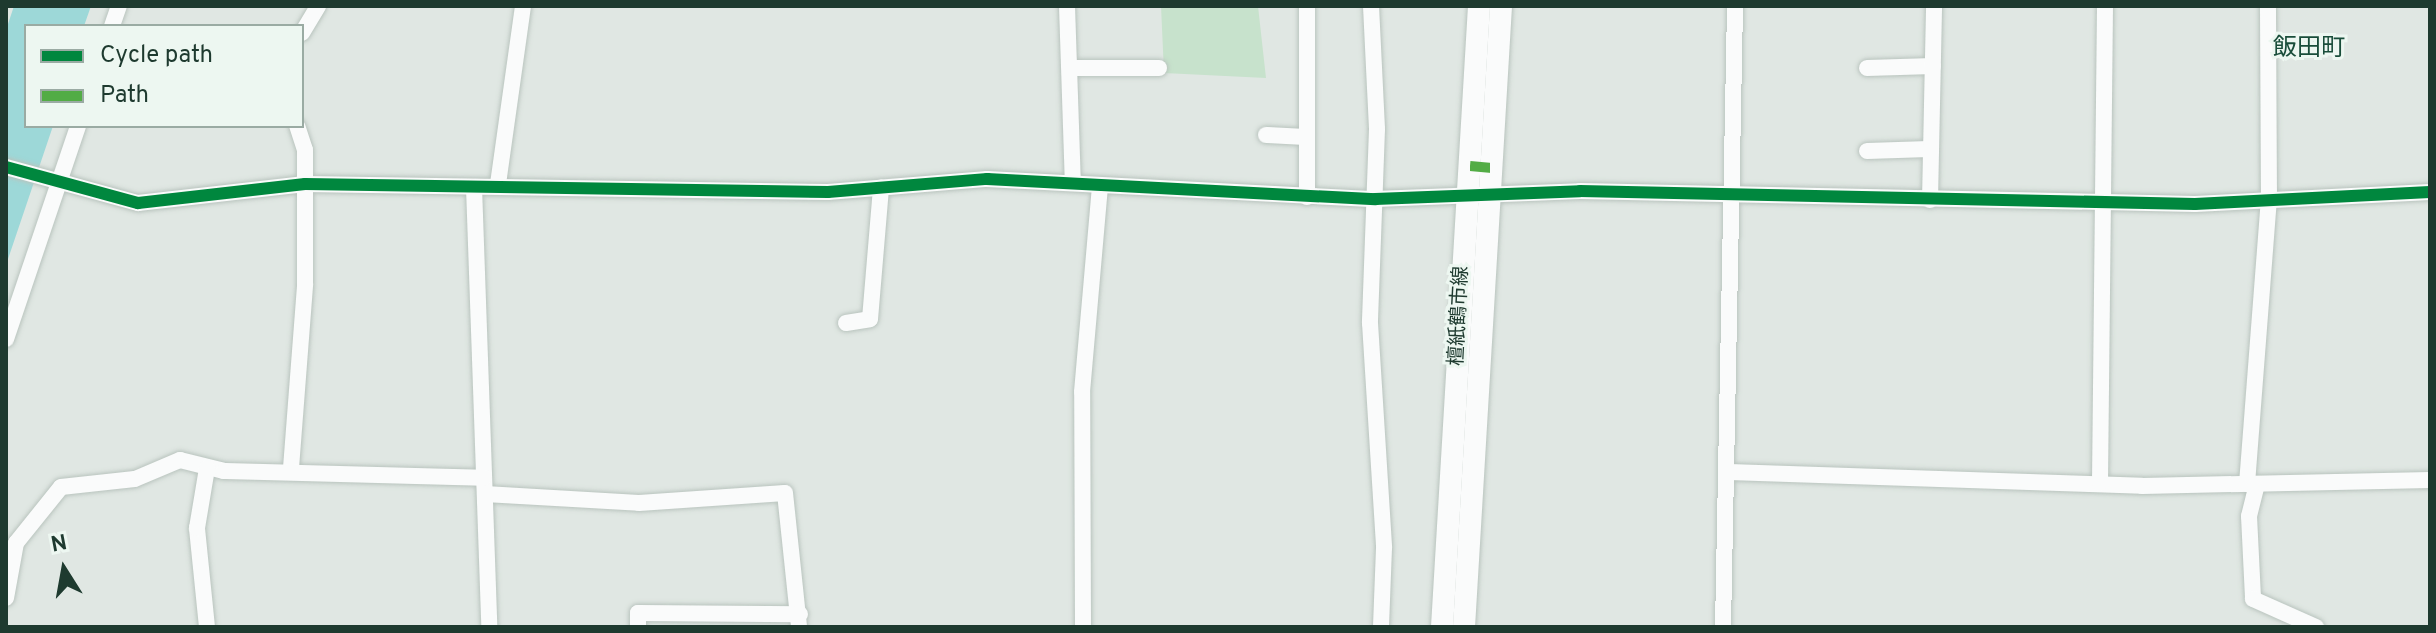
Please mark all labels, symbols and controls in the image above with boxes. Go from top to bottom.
legend [24,24,304,128]
district label: 飯田町 [2273,36,2345,64]
text: Cycle path [100,41,213,71]
text: Path [100,81,149,111]
street label: 檀紙鶴市線 [1445,265,1475,367]
north arrow [24,529,104,609]
text: N [49,530,70,560]

